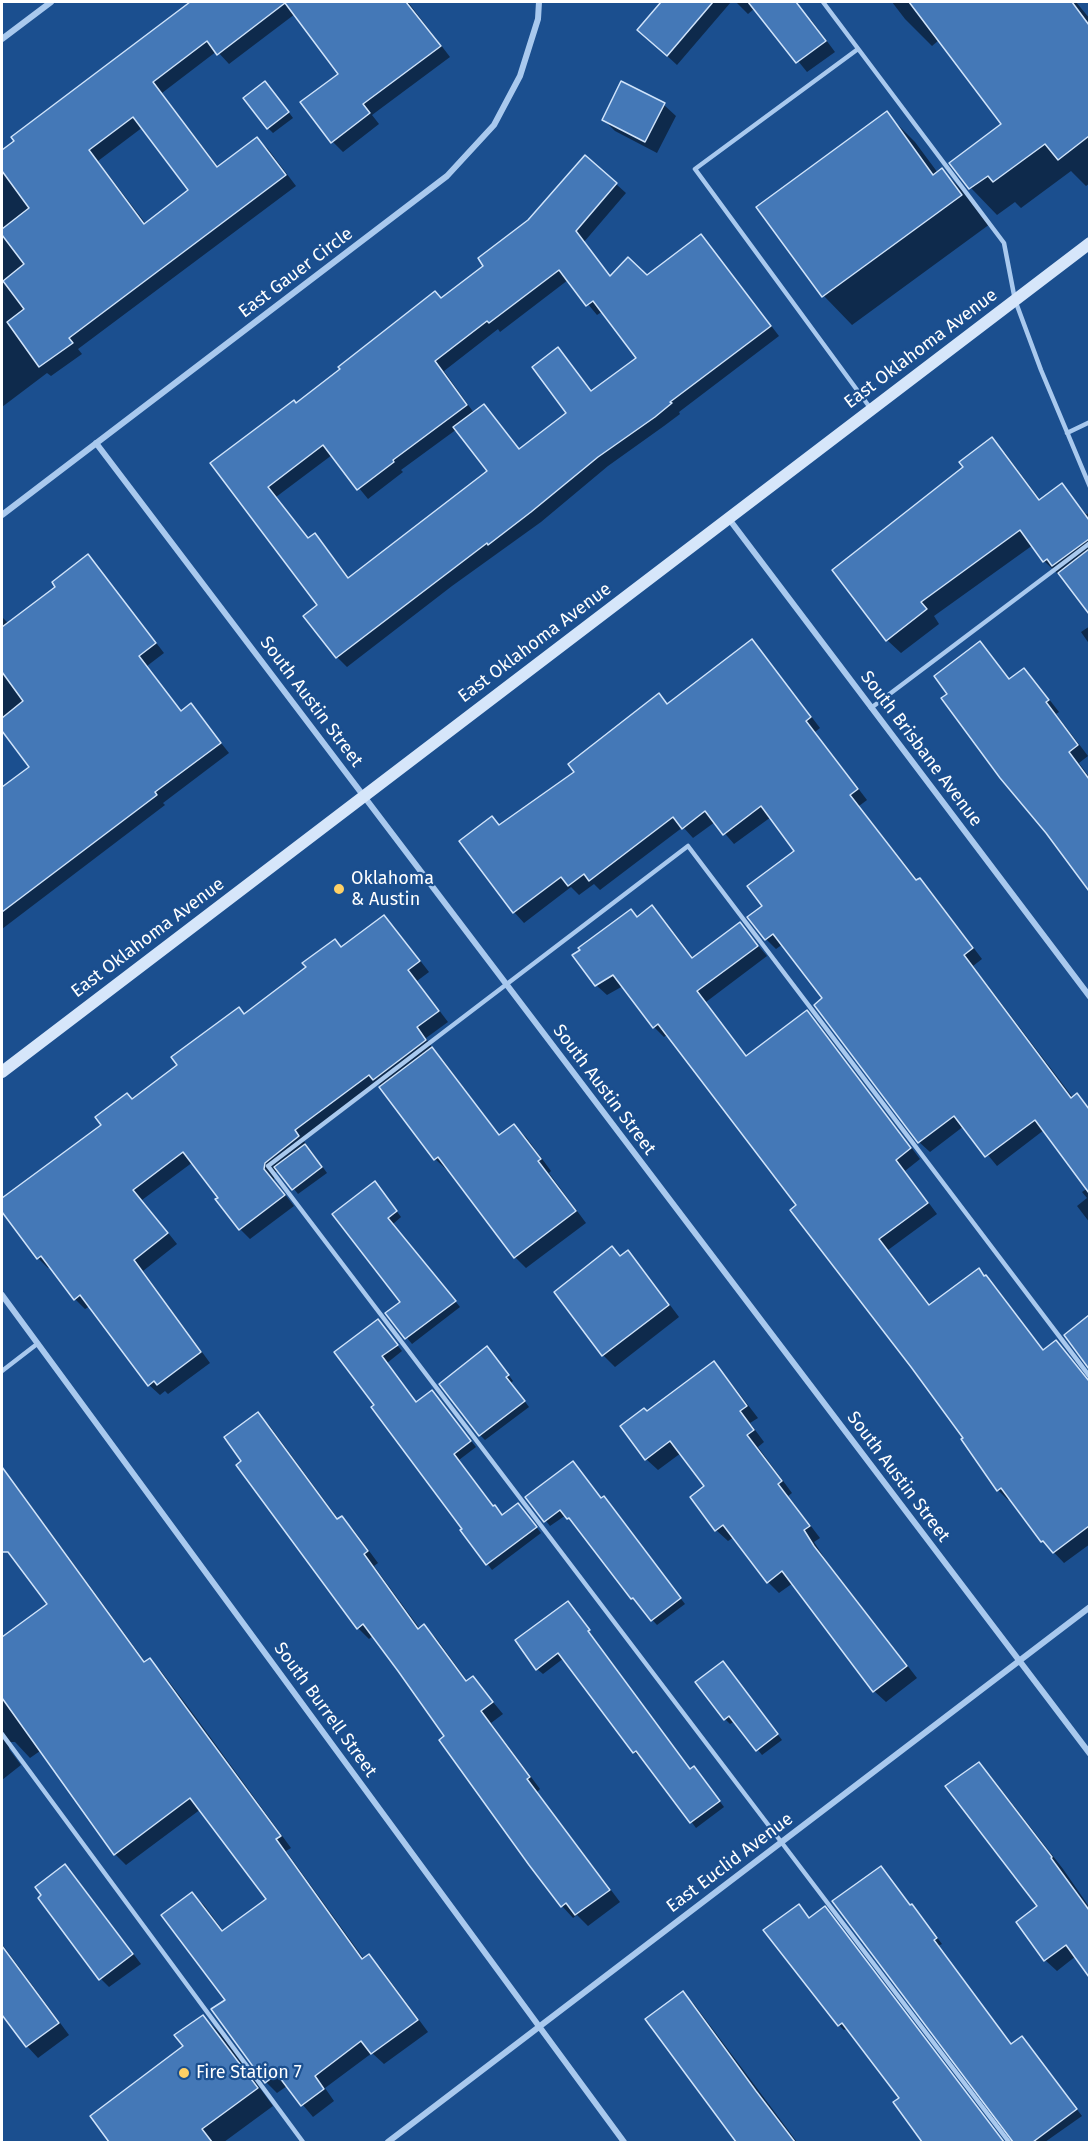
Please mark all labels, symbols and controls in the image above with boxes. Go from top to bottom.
street label: East Gauer Circle [235,223,357,323]
street label: East Oklahoma Avenue [840,284,1002,414]
street label: East Oklahoma Avenue [454,578,616,708]
street label: South Austin Street [255,633,367,771]
street label: South Brisbane Avenue [855,667,987,831]
place label: Oklahoma & Austin [351,868,434,910]
street label: East Oklahoma Avenue [67,873,229,1003]
marker: Oklahoma & Austin [332,882,346,896]
street label: South Austin Street [548,1021,660,1159]
street label: South Austin Street [842,1408,954,1546]
street label: South Burrell Street [269,1638,381,1782]
street label: East Euclid Avenue [662,1808,798,1918]
place label: Fire Station 7 [196,2062,302,2084]
marker: Fire Station 7 [177,2066,191,2080]

